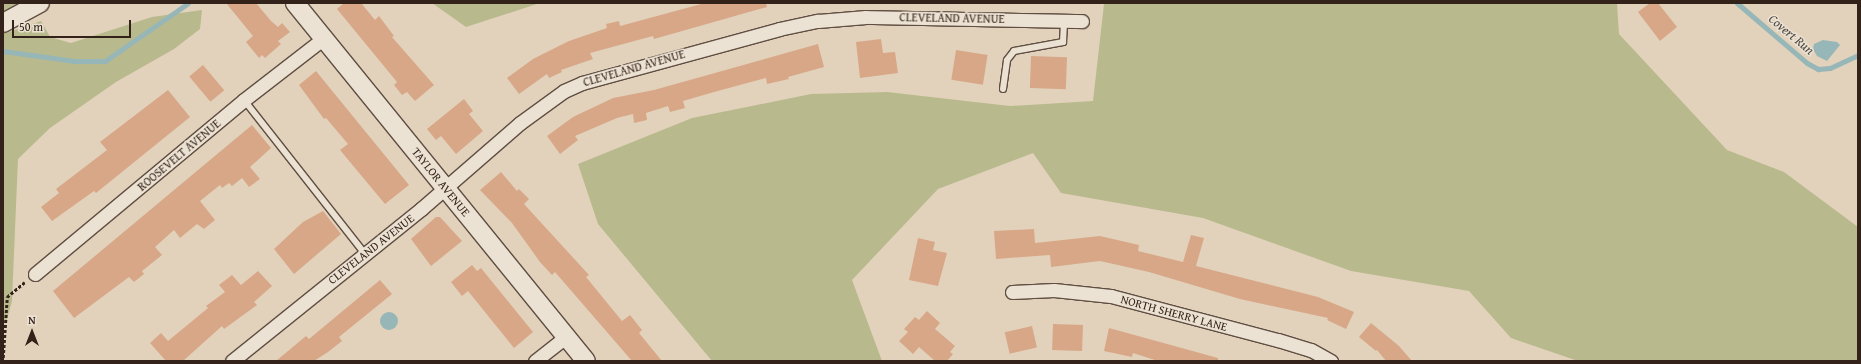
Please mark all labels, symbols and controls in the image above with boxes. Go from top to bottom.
street label: CLEVELAND AVENUE [899,10,1005,26]
water label: Covert Run [1765,11,1817,59]
scale bar [14,12,133,38]
text: 50 m [19,18,43,35]
street label: CLEVELAND AVENUE [581,47,687,89]
street label: ROOSEVELT AVENUE [135,116,223,194]
street label: TAYLOR AVENUE [409,145,473,219]
street label: CLEVELAND AVENUE [325,211,417,287]
street label: NORTH SHERRY LANE [1119,292,1229,334]
north arrow [12,312,52,352]
text: N [28,312,36,328]

